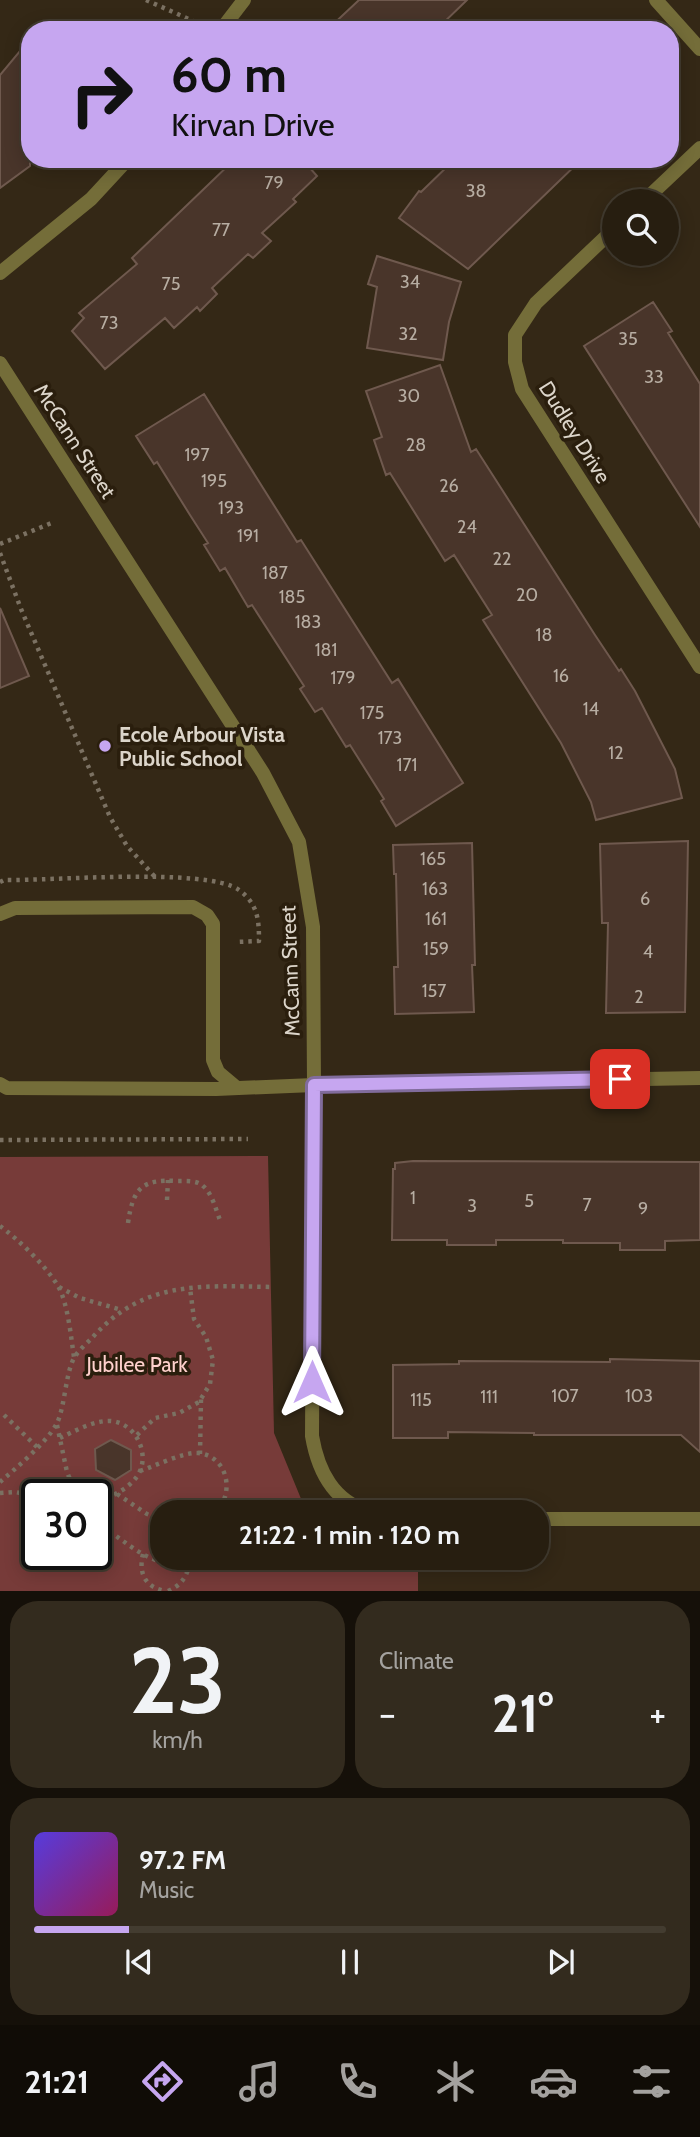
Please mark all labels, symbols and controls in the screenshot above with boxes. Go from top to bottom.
text: 60 m [171,45,287,104]
icon: right [56,49,147,140]
text: Kirvan Drive [171,105,335,144]
house number: 79 [264,172,284,194]
house number: 38 [466,180,486,202]
map controls [602,189,679,266]
button: search [602,189,679,266]
house number: 77 [212,219,230,241]
house number: 34 [400,271,420,293]
house number: 75 [162,273,180,295]
house number: 73 [100,312,118,334]
house number: 32 [398,323,418,345]
house number: 35 [618,328,638,350]
house number: 33 [644,366,664,388]
street label: Dudley Drive [534,376,616,488]
street label: McCann Street [29,379,121,503]
house number: 30 [398,385,420,407]
house number: 28 [406,434,426,456]
house number: 197 [184,444,210,466]
house number: 195 [201,470,227,492]
house number: 26 [439,475,459,497]
house number: 193 [218,497,244,519]
house number: 24 [457,516,477,538]
house number: 191 [237,525,259,547]
house number: 22 [493,548,511,570]
house number: 187 [262,562,288,584]
house number: 20 [516,584,538,606]
house number: 185 [279,586,305,608]
house number: 183 [295,611,321,633]
house number: 18 [536,624,552,646]
house number: 181 [315,639,337,661]
house number: 16 [553,665,569,687]
house number: 179 [330,667,356,689]
house number: 14 [583,698,599,720]
house number: 175 [360,702,384,724]
place label: Ecole Arbour Vista Public School [119,722,285,771]
house number: 173 [378,727,402,749]
marker: Ecole Arbour Vista Public School [97,738,113,754]
house number: 12 [608,742,624,764]
house number: 171 [397,754,417,776]
house number: 165 [420,848,446,870]
house number: 163 [422,878,448,900]
house number: 6 [640,888,650,910]
street label: McCann Street [275,905,305,1037]
house number: 161 [425,908,447,930]
house number: 159 [423,938,449,960]
house number: 4 [643,941,653,963]
house number: 157 [422,980,446,1002]
house number: 2 [634,986,644,1008]
pin [590,1049,650,1109]
icon: arrive [601,1060,639,1098]
house number: 1 [410,1187,416,1209]
house number: 5 [524,1190,534,1212]
house number: 7 [582,1194,592,1216]
house number: 3 [467,1195,477,1217]
house number: 9 [638,1198,648,1220]
position arrow [275,1345,349,1419]
park label: Jubilee Park [85,1352,188,1377]
house number: 107 [551,1385,579,1407]
house number: 103 [625,1385,653,1407]
house number: 111 [480,1386,498,1408]
house number: 115 [410,1389,432,1411]
speed limit sign: 30 [21,1479,112,1570]
text: 21:22 · 1 min · 120 m [239,1519,460,1551]
text: 23 [129,1625,226,1736]
text: Climate [379,1647,454,1675]
text: 21° [492,1682,553,1745]
text: − [379,1690,396,1737]
text: + [649,1690,666,1737]
text: km/h [152,1726,203,1754]
text: 97.2 FM [139,1844,226,1876]
text: Music [139,1876,194,1904]
icon: previous [120,1943,158,1981]
icon: pause [331,1943,369,1981]
icon: next [542,1943,580,1981]
icon: directions [138,2057,187,2106]
icon: music [235,2057,284,2106]
icon: phone [333,2057,382,2106]
icon: climate [431,2057,480,2106]
icon: car [529,2057,578,2106]
icon: filters [627,2057,676,2106]
text: 21:21 [24,2062,89,2101]

